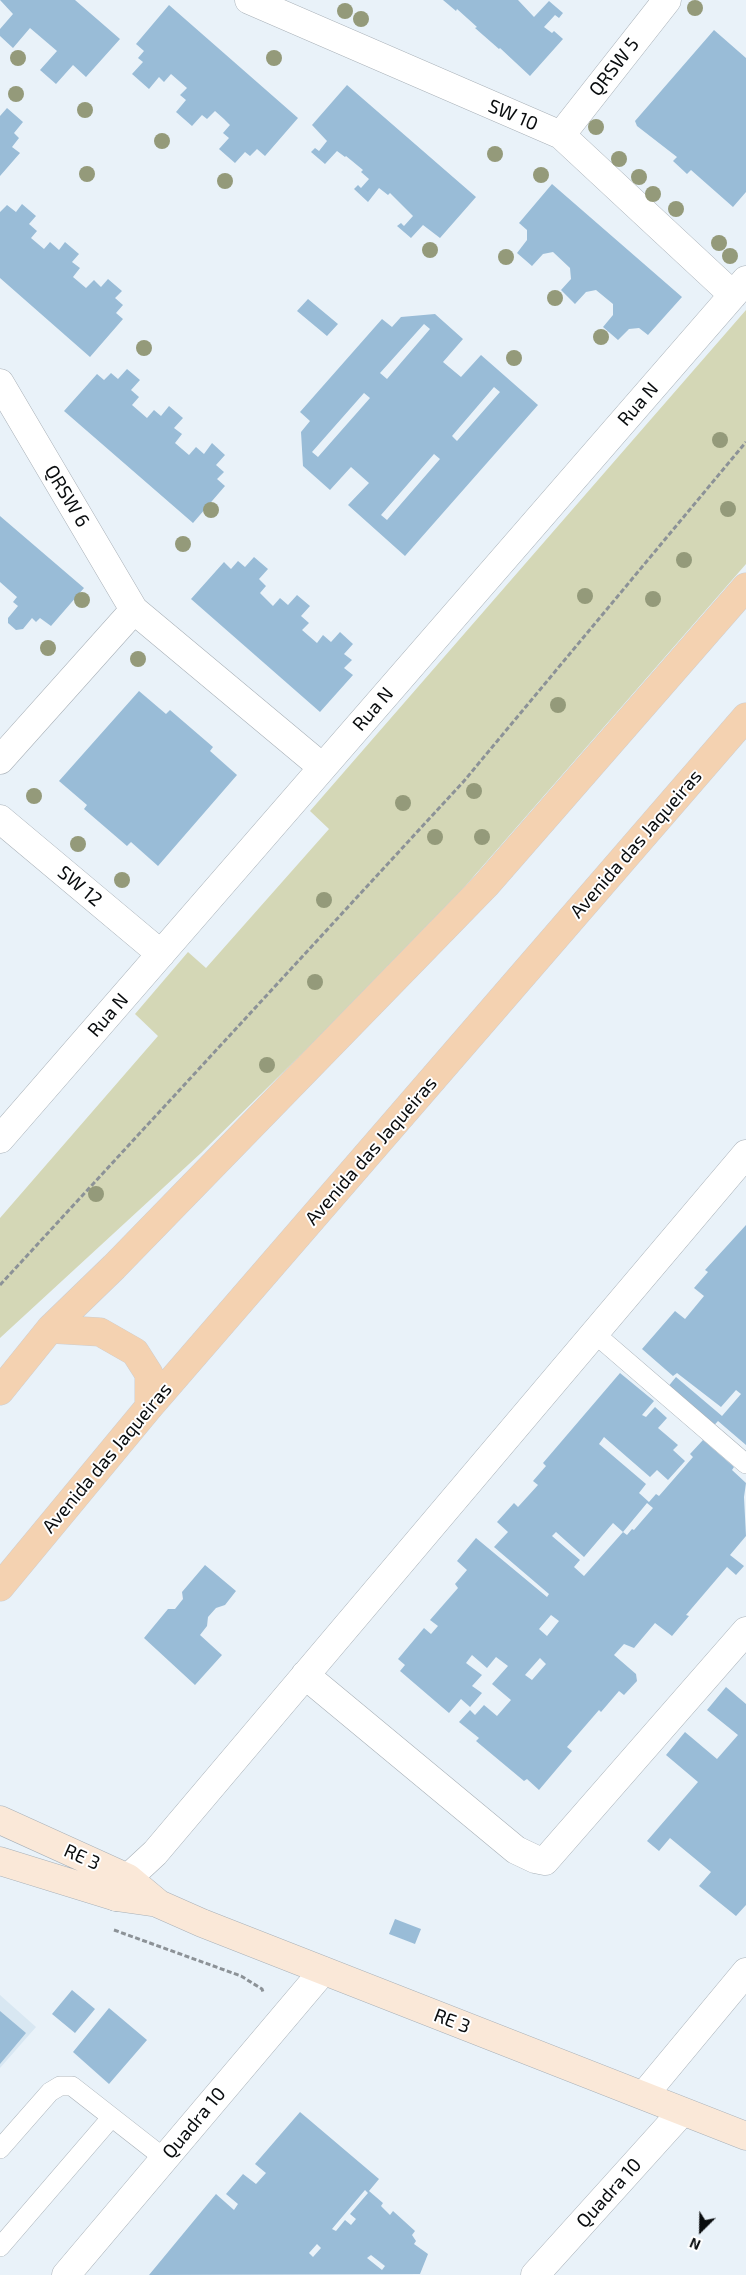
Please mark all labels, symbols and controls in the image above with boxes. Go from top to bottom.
street label: QRSW 5 [584,33,644,101]
street label: SW 10 [485,94,541,136]
street label: Rua N [613,377,663,431]
street label: QRSW 6 [40,461,94,531]
street label: Rua N [348,682,398,736]
street label: Avenida das Jaqueiras [565,765,707,923]
street label: SW 12 [53,861,107,911]
street label: Rua N [83,988,133,1042]
street label: Avenida das Jaqueiras [300,1072,442,1230]
street label: Avenida das Jaqueiras [37,1378,177,1538]
street label: RE 3 [60,1839,104,1875]
street label: RE 3 [431,2004,473,2038]
street label: Quadra 10 [158,2083,230,2163]
street label: Quadra 10 [572,2153,646,2233]
north arrow [676,2205,726,2255]
text: N [687,2234,703,2254]

